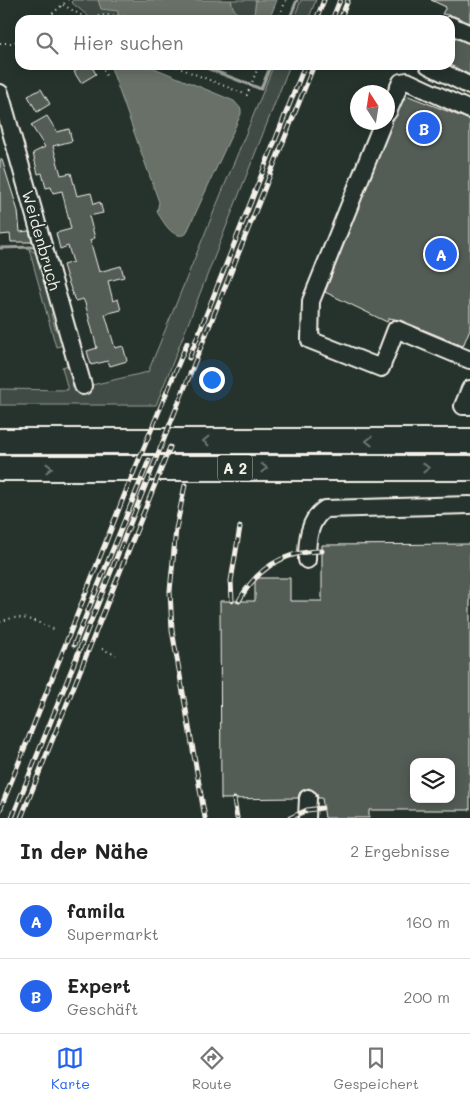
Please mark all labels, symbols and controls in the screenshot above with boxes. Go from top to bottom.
search box [15,15,455,70]
icon: search [33,29,61,57]
text: Hier suchen [73,30,184,55]
north arrow [350,85,395,130]
pin: B [408,109,440,147]
street label: Weidenbruch [18,188,66,292]
pin: A [425,235,457,273]
your location [199,367,225,393]
one-way arrow [202,436,210,446]
one-way arrow [365,436,372,446]
road number: A 2 [218,456,252,480]
one-way arrow [45,463,53,473]
one-way arrow [260,463,268,473]
one-way arrow [422,463,430,473]
map controls [410,758,455,803]
button: layers [410,758,455,803]
text: In der Nähe [20,837,148,864]
text: 2 Ergebnisse [350,840,450,861]
text: famila [67,898,125,923]
text: A [30,911,42,932]
text: 160 m [405,911,450,932]
text: Supermarkt [67,923,159,944]
text: Expert [67,973,131,998]
text: B [31,986,41,1007]
text: 200 m [403,986,450,1007]
text: Geschäft [67,998,138,1019]
tab: Karte [51,1044,90,1093]
tab: Route [192,1044,232,1093]
tab: Gespeichert [334,1044,419,1093]

